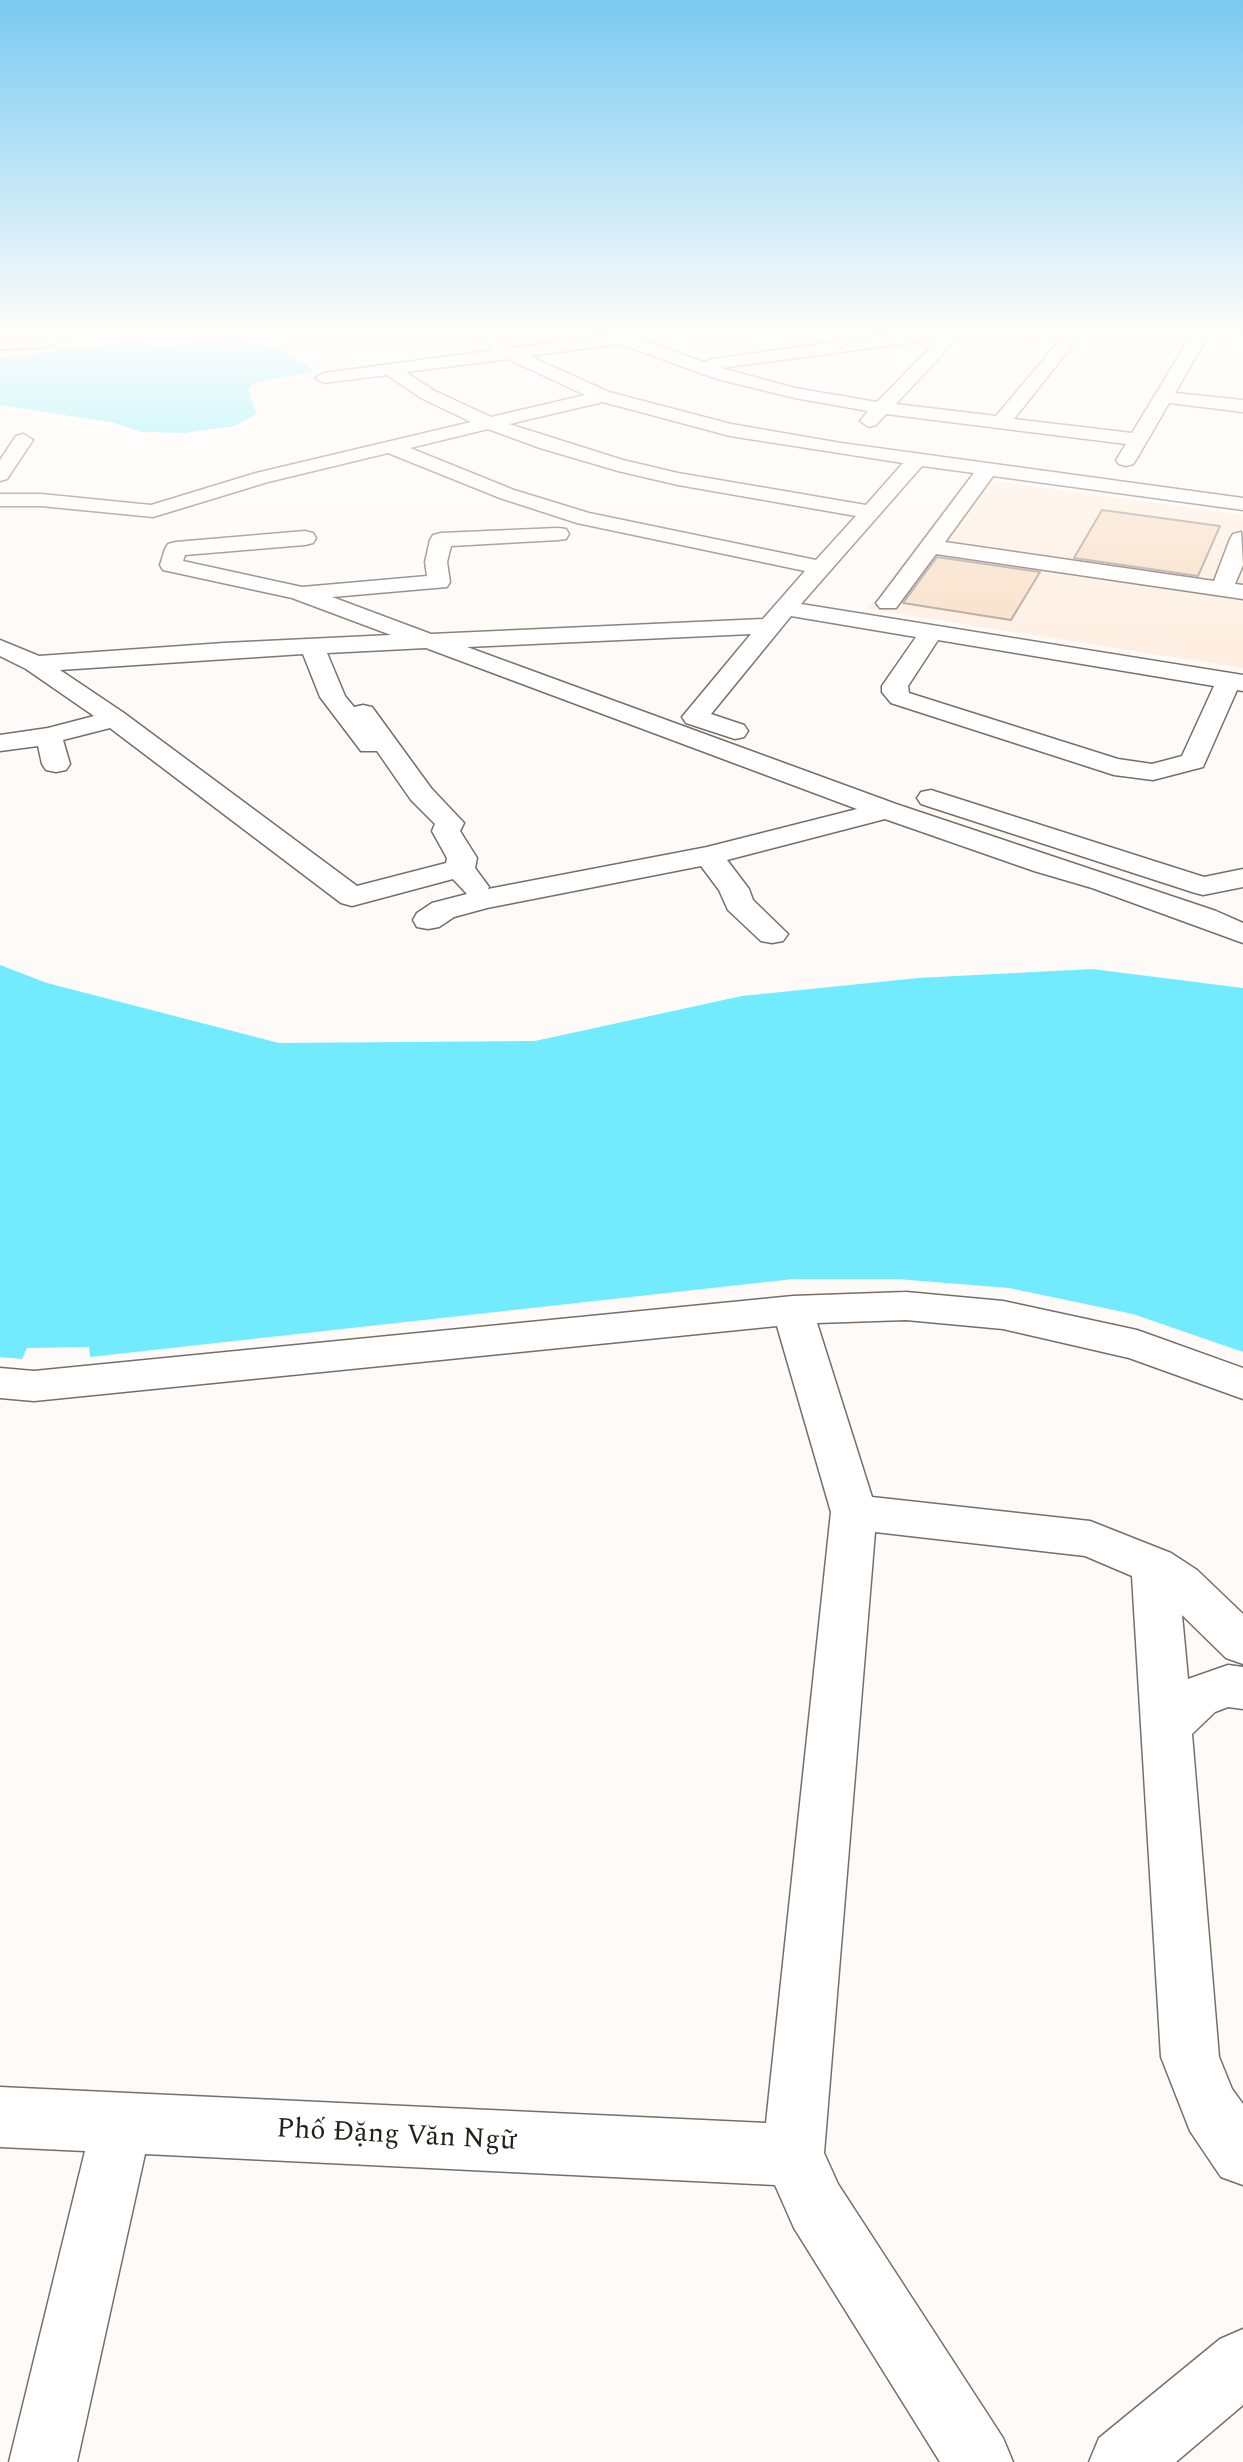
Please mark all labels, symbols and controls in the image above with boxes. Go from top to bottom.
street label: Phố Đặng Văn Ngữ [275,2114,517,2160]

